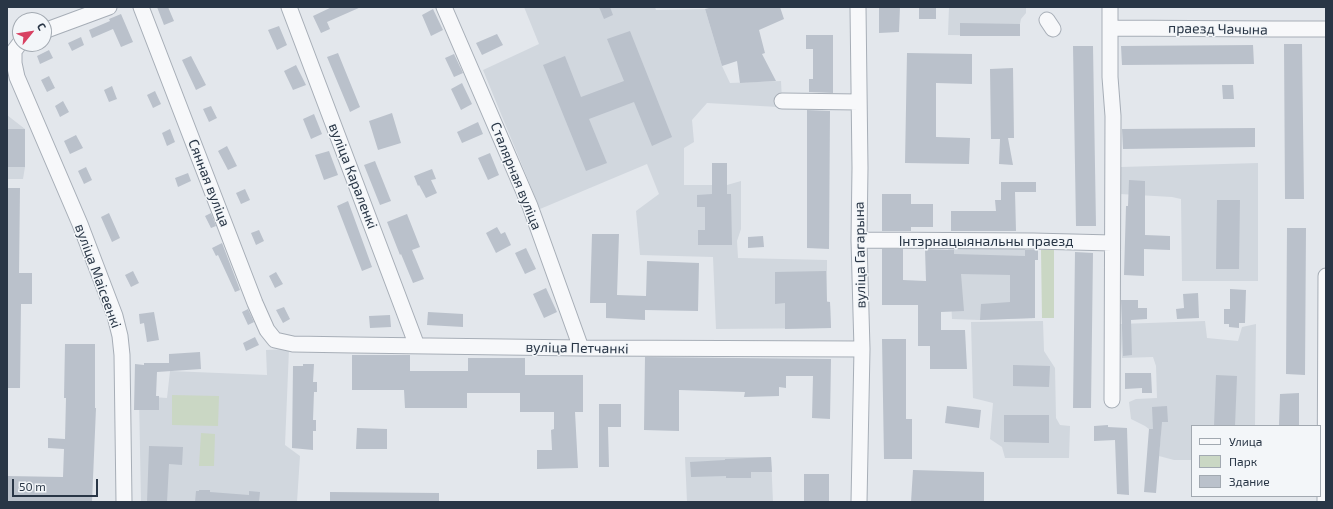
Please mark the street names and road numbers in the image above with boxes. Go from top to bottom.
street label: праезд Чачына [1168,20,1268,38]
street label: Сталярная вуліца [487,120,545,232]
street label: вуліца Караленкі [325,121,381,231]
street label: Сянная вуліца [185,137,233,229]
street label: вуліца Гагарына [851,201,869,309]
street label: вуліца Маісеенкі [71,222,125,330]
street label: Інтэрнацыянальны праезд [899,233,1073,249]
street label: вуліца Петчанкі [525,339,629,357]

